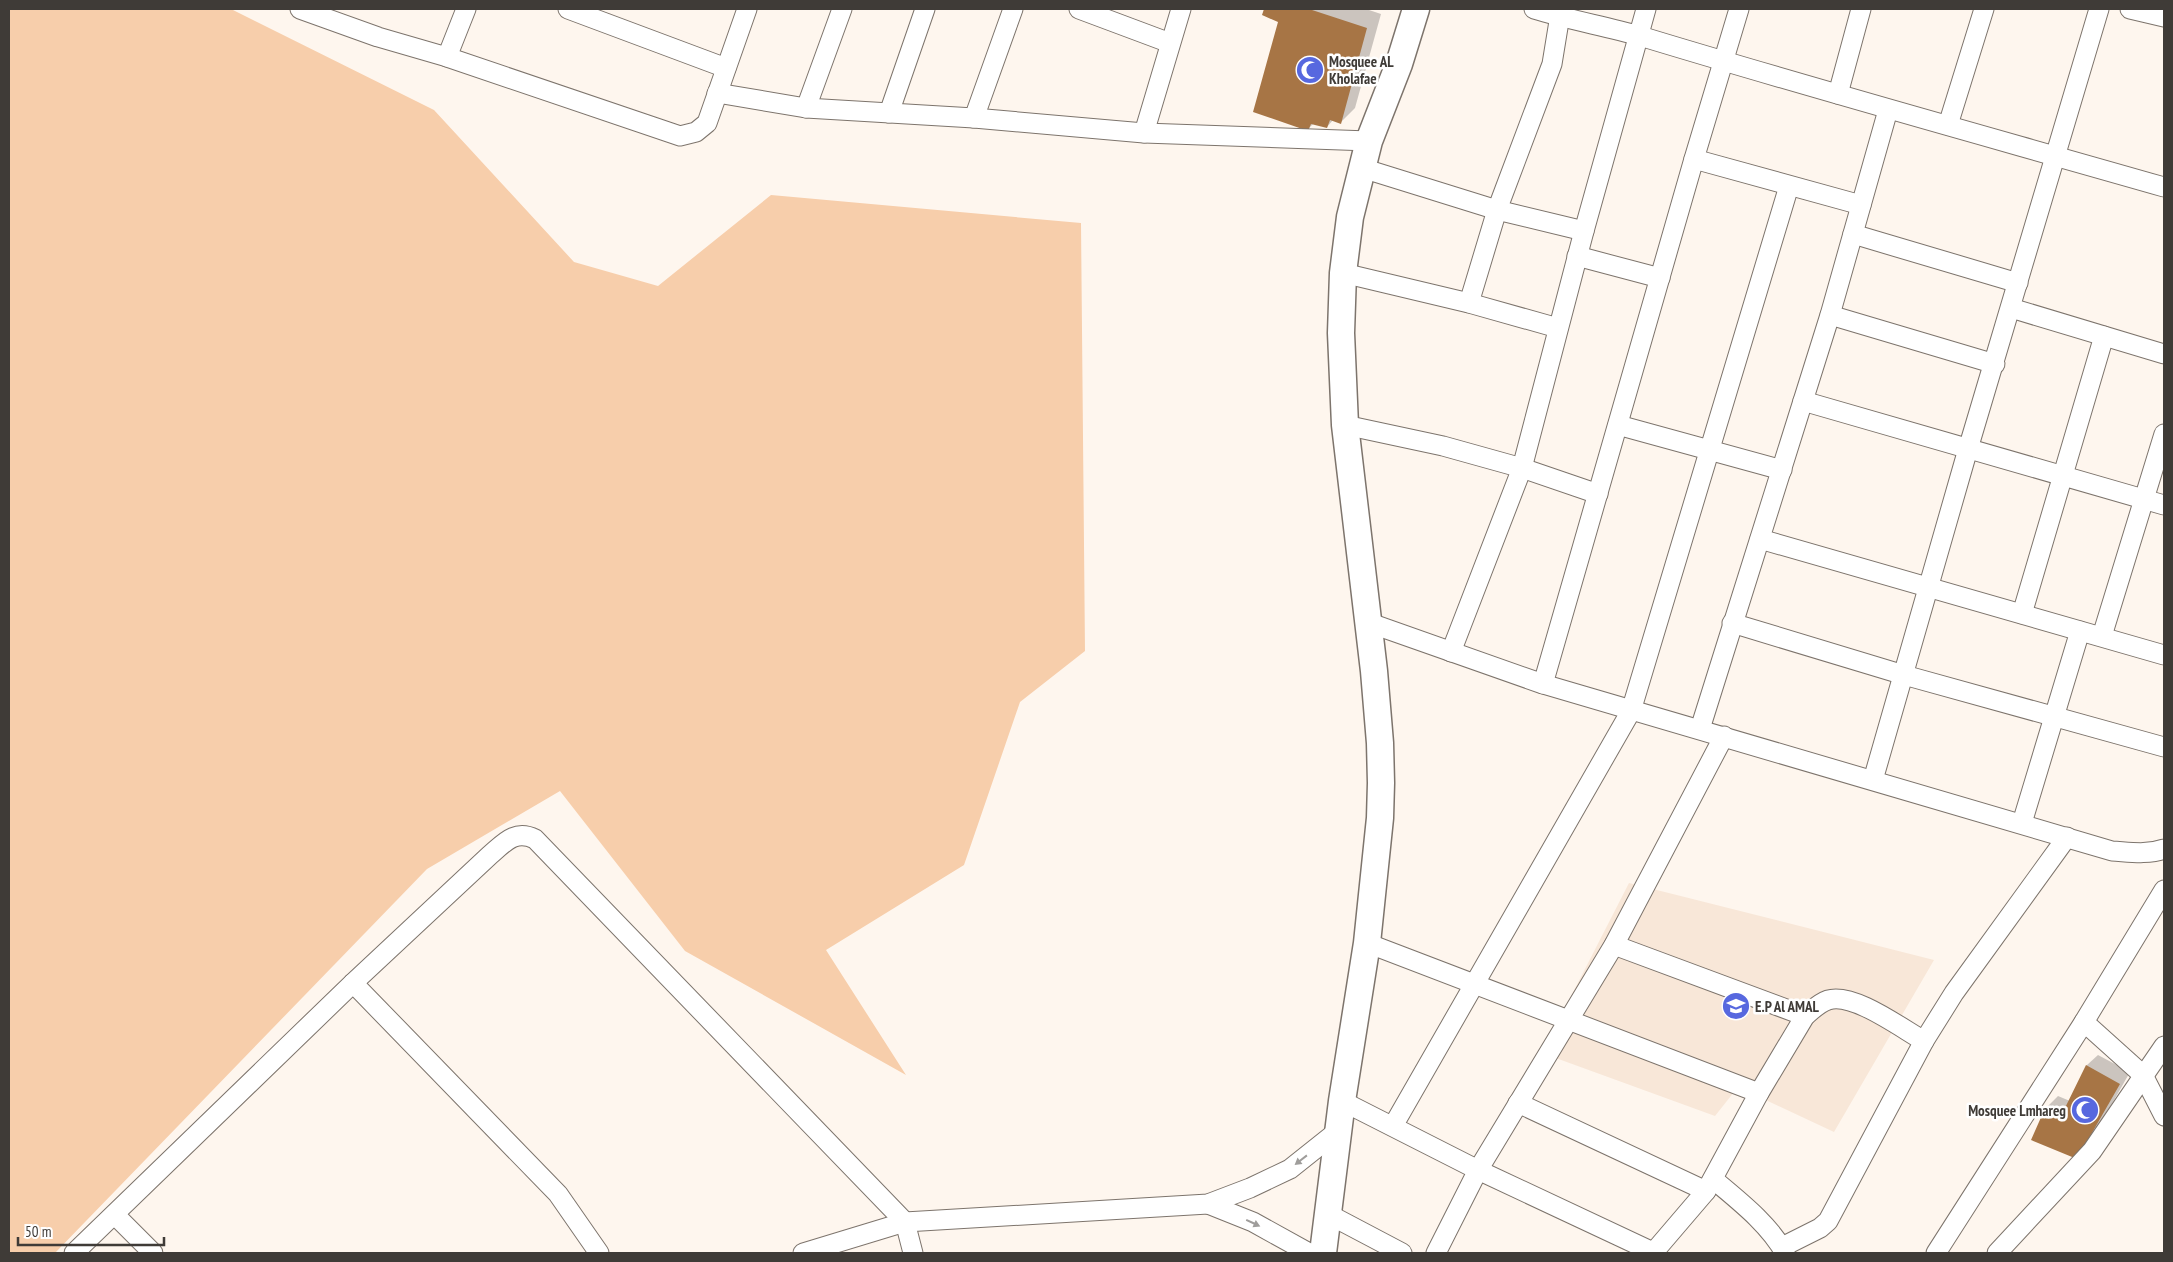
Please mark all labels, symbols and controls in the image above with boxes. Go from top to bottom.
place label: Mosquee AL Kholafae [1329,52,1394,88]
mosque icon: Mosquee AL Kholafae [1295,55,1325,85]
school or university icon: E.P Al AMAL [1721,991,1751,1021]
place label: E.P Al AMAL [1755,997,1820,1016]
mosque icon: Mosquee Lmhareg [2070,1095,2100,1125]
place label: Mosquee Lmhareg [1968,1101,2066,1120]
one-way arrow [1295,1154,1308,1165]
scale bar [18,1214,164,1246]
one-way arrow [1246,1219,1260,1227]
text: 50 m [25,1222,51,1241]

